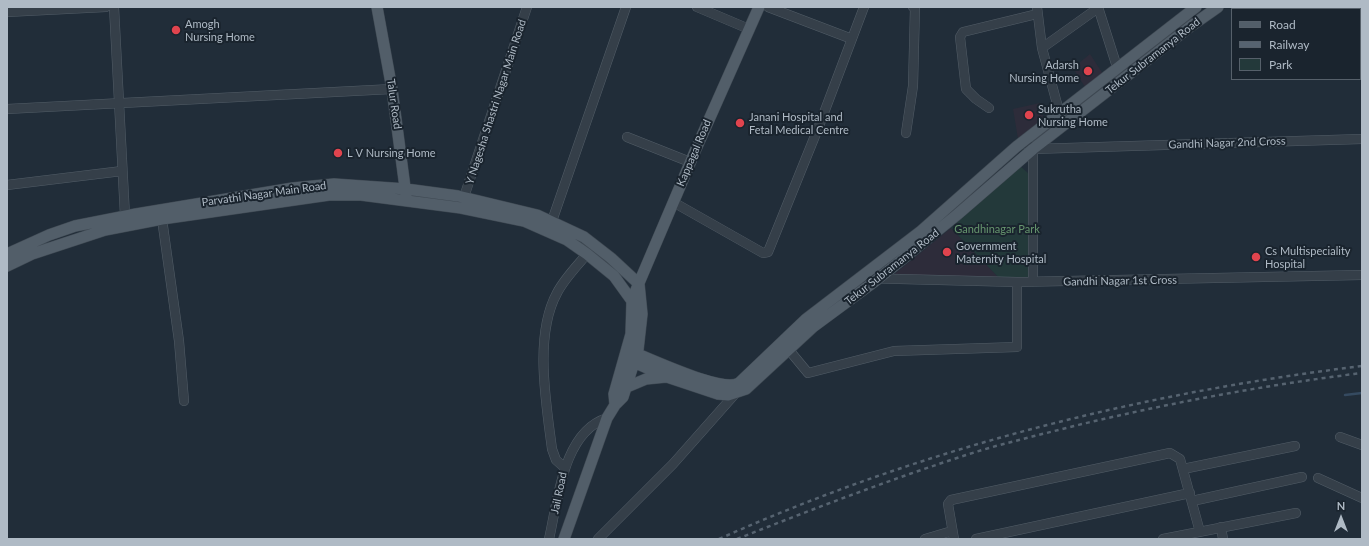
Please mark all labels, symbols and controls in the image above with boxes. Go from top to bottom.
legend [1231,8,1361,80]
street label: Tekur Subramanya Road [1103,15,1203,97]
place label: Amogh Nursing Home [185,17,255,43]
text: Road [1269,17,1296,32]
street label: Y Nagesha Shastri Nagar Main Road [463,18,529,186]
marker: Amogh Nursing Home [170,24,182,36]
text: Railway [1269,37,1309,52]
text: Park [1269,57,1292,72]
place label: Adarsh Nursing Home [1009,58,1079,84]
marker: Adarsh Nursing Home [1082,65,1094,77]
street label: Talur Road [384,78,404,130]
place label: Sukrutha Nursing Home [1038,102,1108,128]
marker: Sukrutha Nursing Home [1023,109,1035,121]
place label: Janani Hospital and Fetal Medical Centre [749,110,849,136]
marker: Janani Hospital and Fetal Medical Centre [734,117,746,129]
street label: Kappagal Road [674,118,714,188]
street label: Gandhi Nagar 2nd Cross [1168,134,1286,152]
place label: L V Nursing Home [347,146,436,160]
marker: L V Nursing Home [332,147,344,159]
street label: Parvathi Nagar Main Road [201,179,327,209]
park label: Gandhinagar Park [954,222,1040,236]
street label: Tekur Subramanya Road [842,226,942,308]
place label: Government Maternity Hospital [956,239,1046,265]
place label: Cs Multispeciality Hospital [1265,244,1350,270]
marker: Government Maternity Hospital [941,246,953,258]
marker: Cs Multispeciality Hospital [1250,251,1262,263]
street label: Gandhi Nagar 1st Cross [1063,273,1177,289]
street label: Jail Road [548,471,570,515]
north arrow [1321,498,1361,538]
text: N [1337,499,1345,512]

